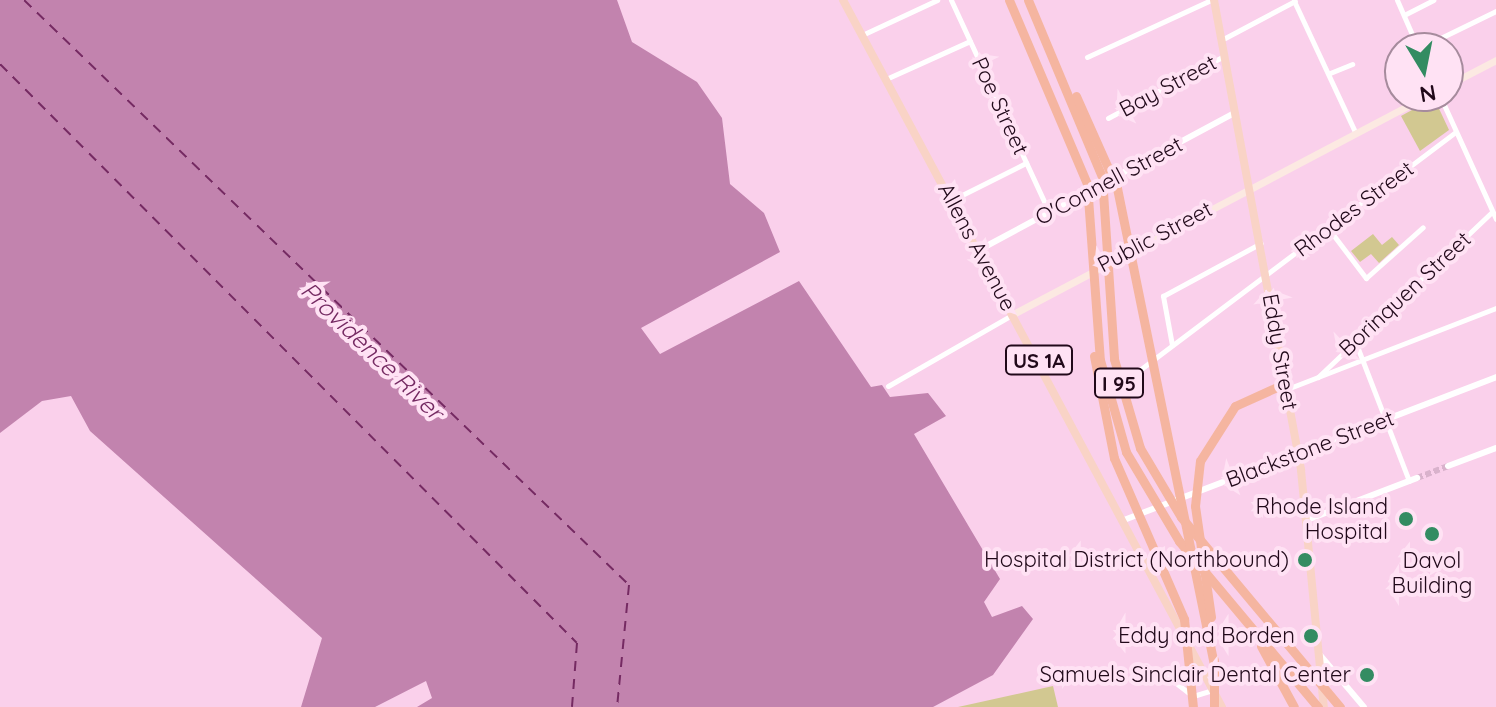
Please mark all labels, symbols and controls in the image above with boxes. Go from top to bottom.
north arrow [1384,32,1464,112]
street label: Bay Street [1115,49,1221,123]
street label: Poe Street [966,53,1034,159]
text: N [1417,78,1438,109]
street label: O'Connell Street [1031,131,1187,231]
street label: Rhodes Street [1289,156,1419,262]
street label: Allens Avenue [932,179,1022,315]
street label: Public Street [1093,196,1217,278]
street label: Borinquen Street [1334,226,1476,362]
water label: Providence River [295,276,449,426]
street label: Eddy Street [1257,292,1303,412]
road number: US 1A [1005,344,1073,376]
road number: I 95 [1093,367,1145,399]
street label: Blackstone Street [1222,405,1398,493]
place label: Rhode Island Hospital [1255,493,1388,544]
marker: Rhode Island Hospital [1395,508,1417,530]
marker: Davol Building [1423,525,1441,543]
place label: Hospital District (Northbound) [984,547,1289,573]
place label: Davol Building [1392,547,1472,598]
marker: Hospital District (Northbound) [1296,551,1314,569]
place label: Eddy and Borden [1118,623,1295,649]
marker: Eddy and Borden [1302,627,1320,645]
place label: Samuels Sinclair Dental Center [1039,662,1351,688]
marker: Samuels Sinclair Dental Center [1358,666,1376,684]

